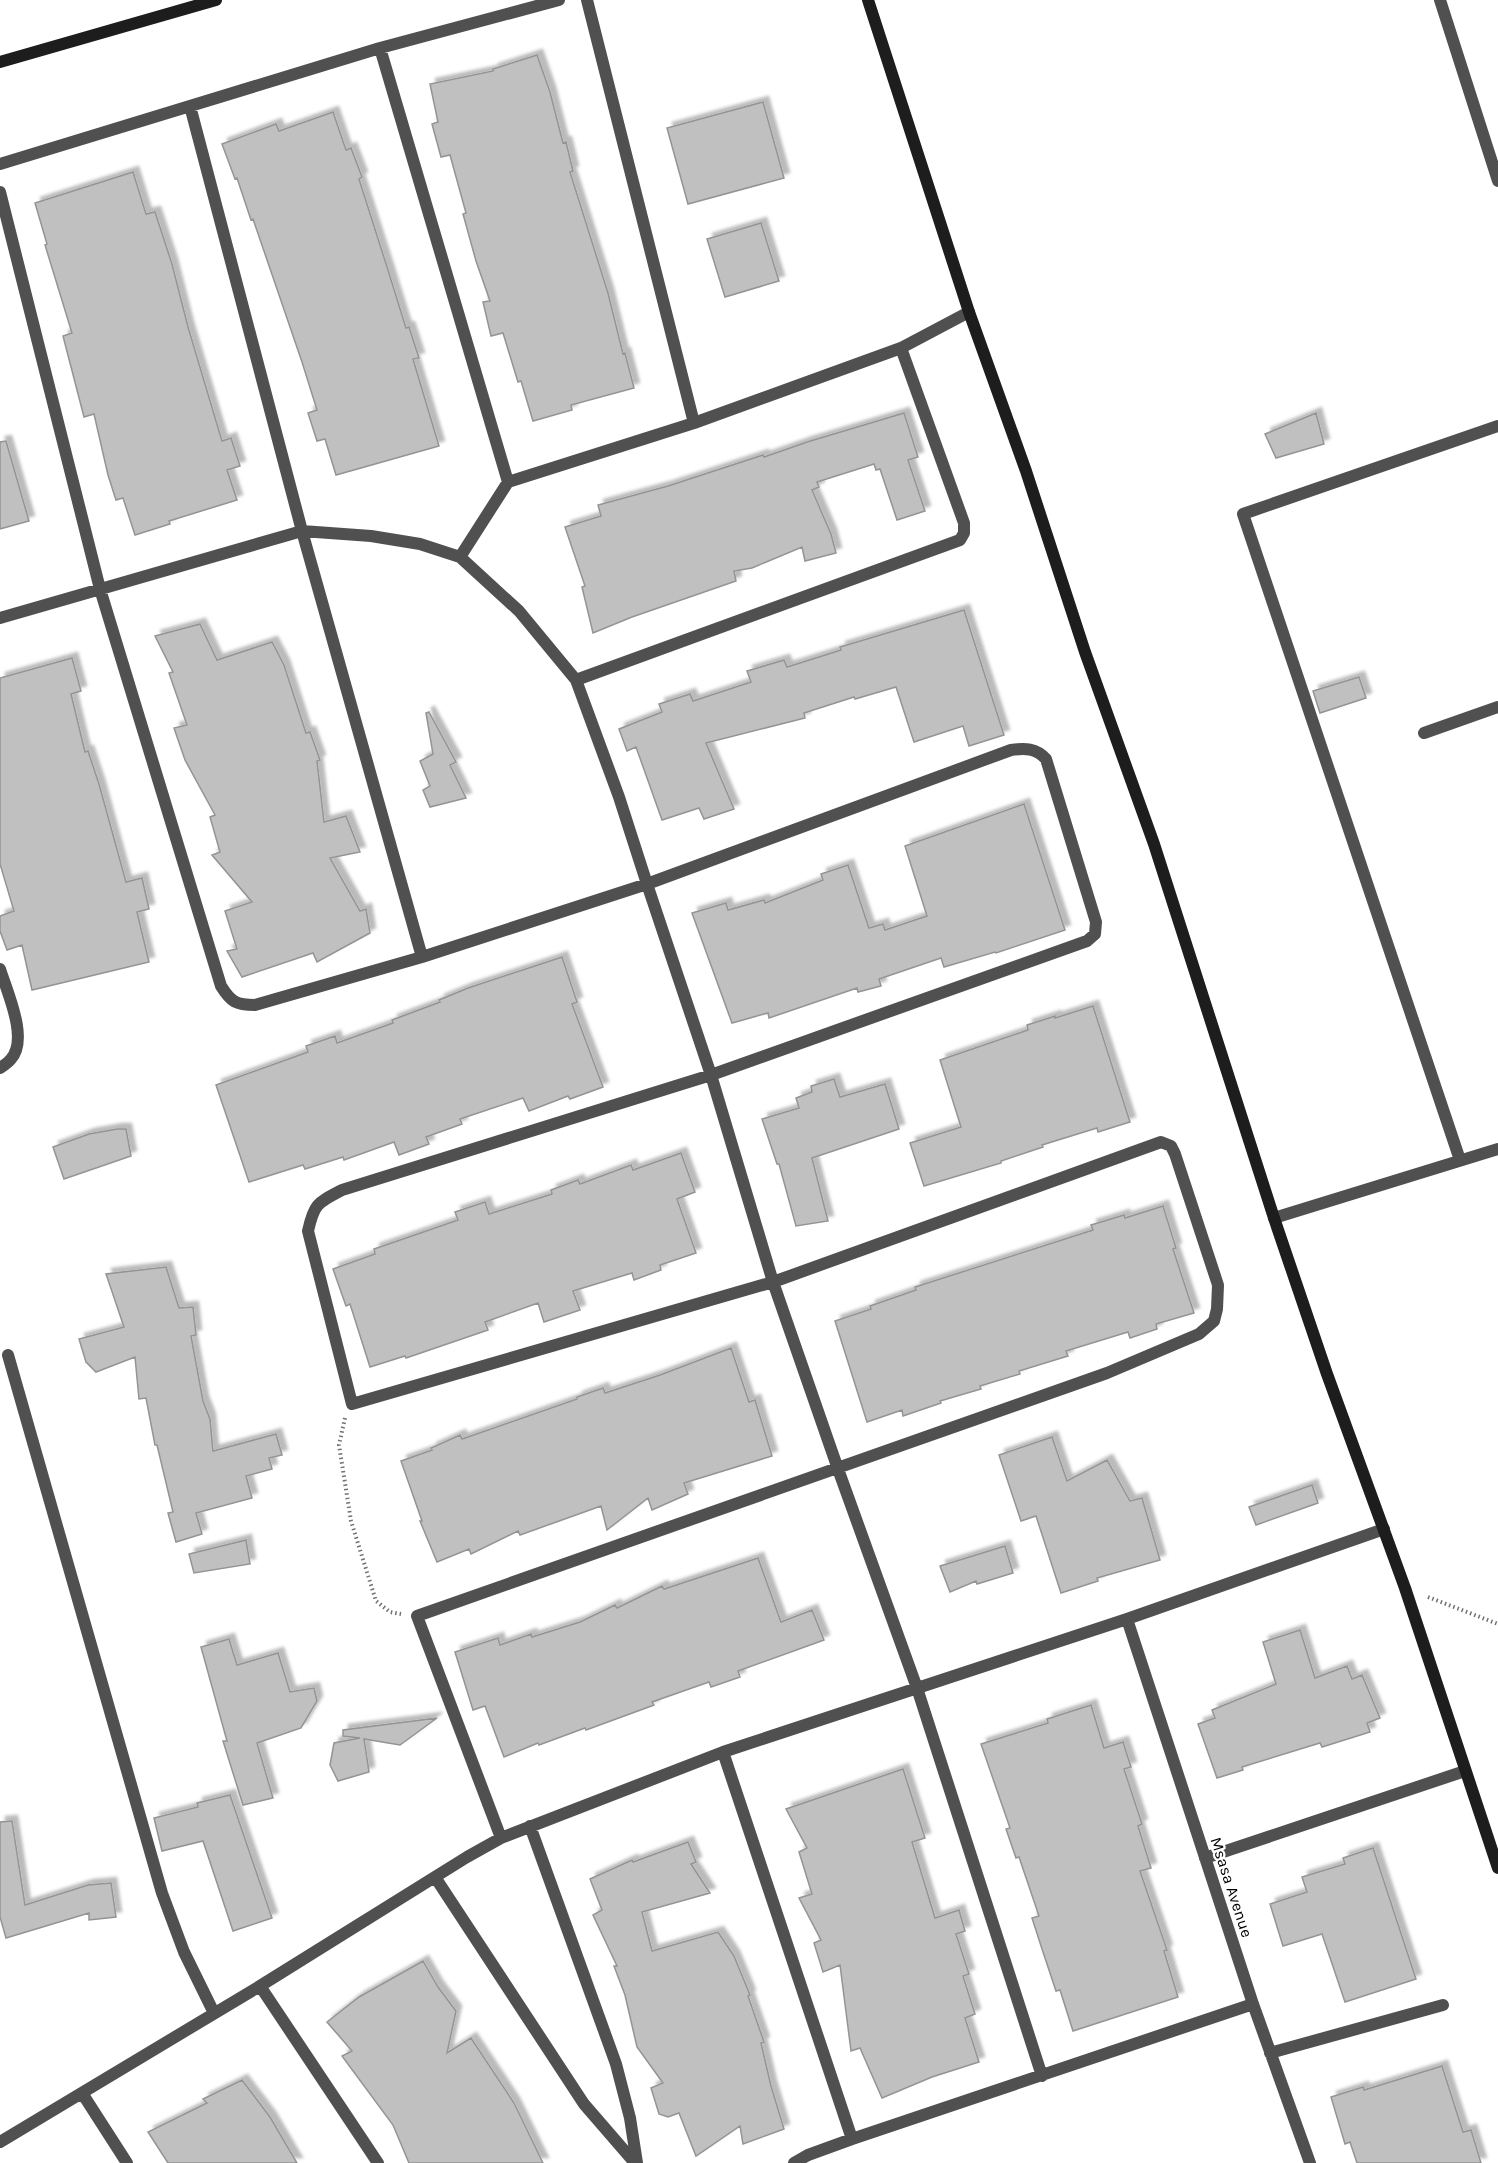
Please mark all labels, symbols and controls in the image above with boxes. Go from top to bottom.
street label: Msasa Avenue [1206,1835,1257,1940]

